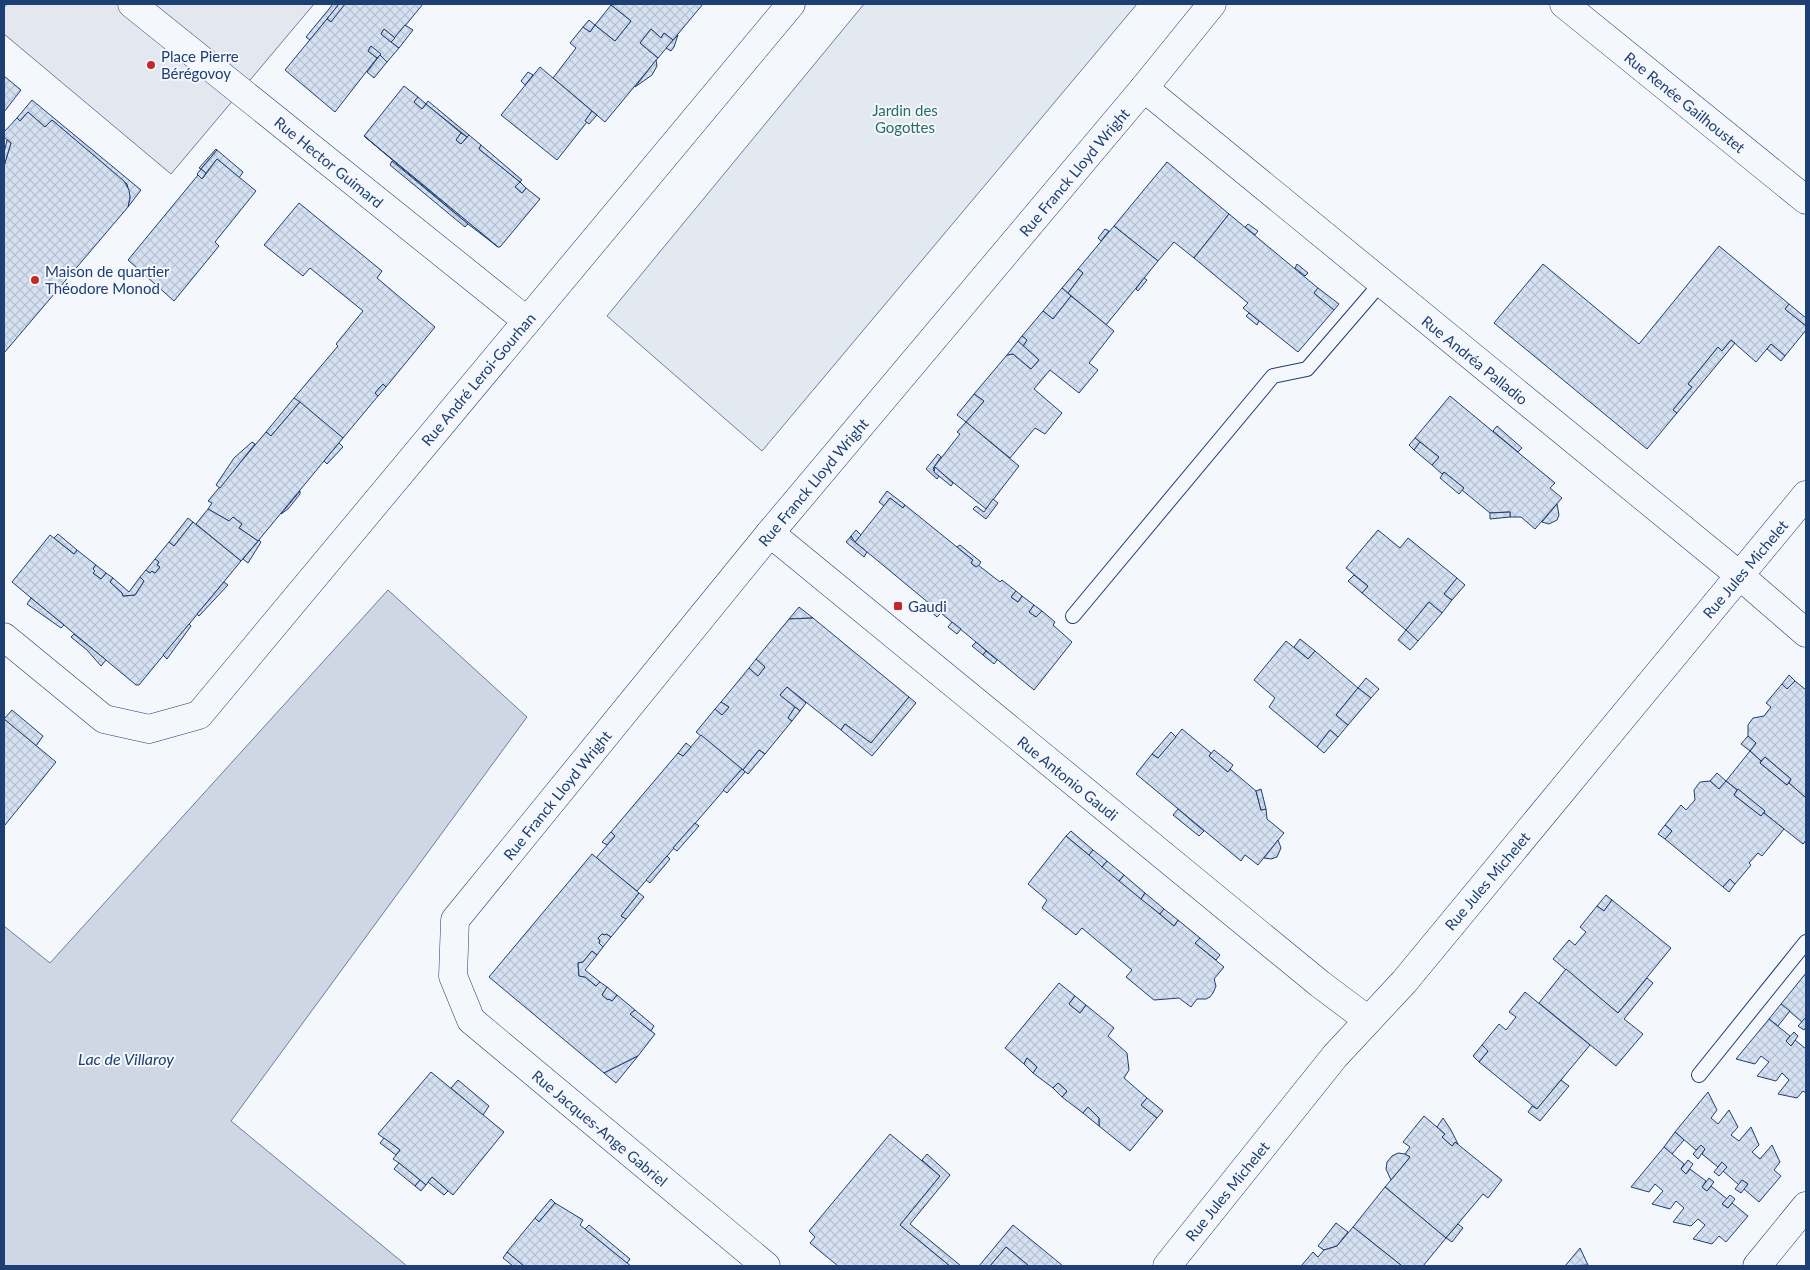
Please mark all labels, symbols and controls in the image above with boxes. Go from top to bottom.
place label: Place Pierre Bérégovoy [161,47,239,82]
street label: Rue Renée Gailhoustet [1621,48,1749,157]
marker: Place Pierre Bérégovoy [145,59,157,71]
park label: Jardin des Gogottes [872,101,938,136]
street label: Rue Franck Lloyd Wright [1015,104,1133,240]
street label: Rue Hector Guimard [271,113,387,211]
place label: Maison de quartier Théodore Monod [45,262,170,297]
marker: Maison de quartier Théodore Monod [29,274,41,286]
street label: Rue André Leroi-Gourhan [417,309,539,449]
street label: Rue Andréa Palladio [1418,312,1532,408]
street label: Rue Franck Lloyd Wright [754,414,872,550]
street label: Rue Jules Michelet [1699,516,1792,622]
place label: Gaudi [908,597,947,615]
marker: Gaudi [892,600,904,612]
street label: Rue Franck Lloyd Wright [499,726,615,863]
street label: Rue Antonio Gaudi [1014,732,1122,824]
street label: Rue Jules Michelet [1441,828,1534,934]
water label: Lac de Villaroy [78,1049,174,1068]
street label: Rue Jacques-Ange Gabriel [529,1066,671,1190]
street label: Rue Jules Michelet [1181,1137,1273,1244]

